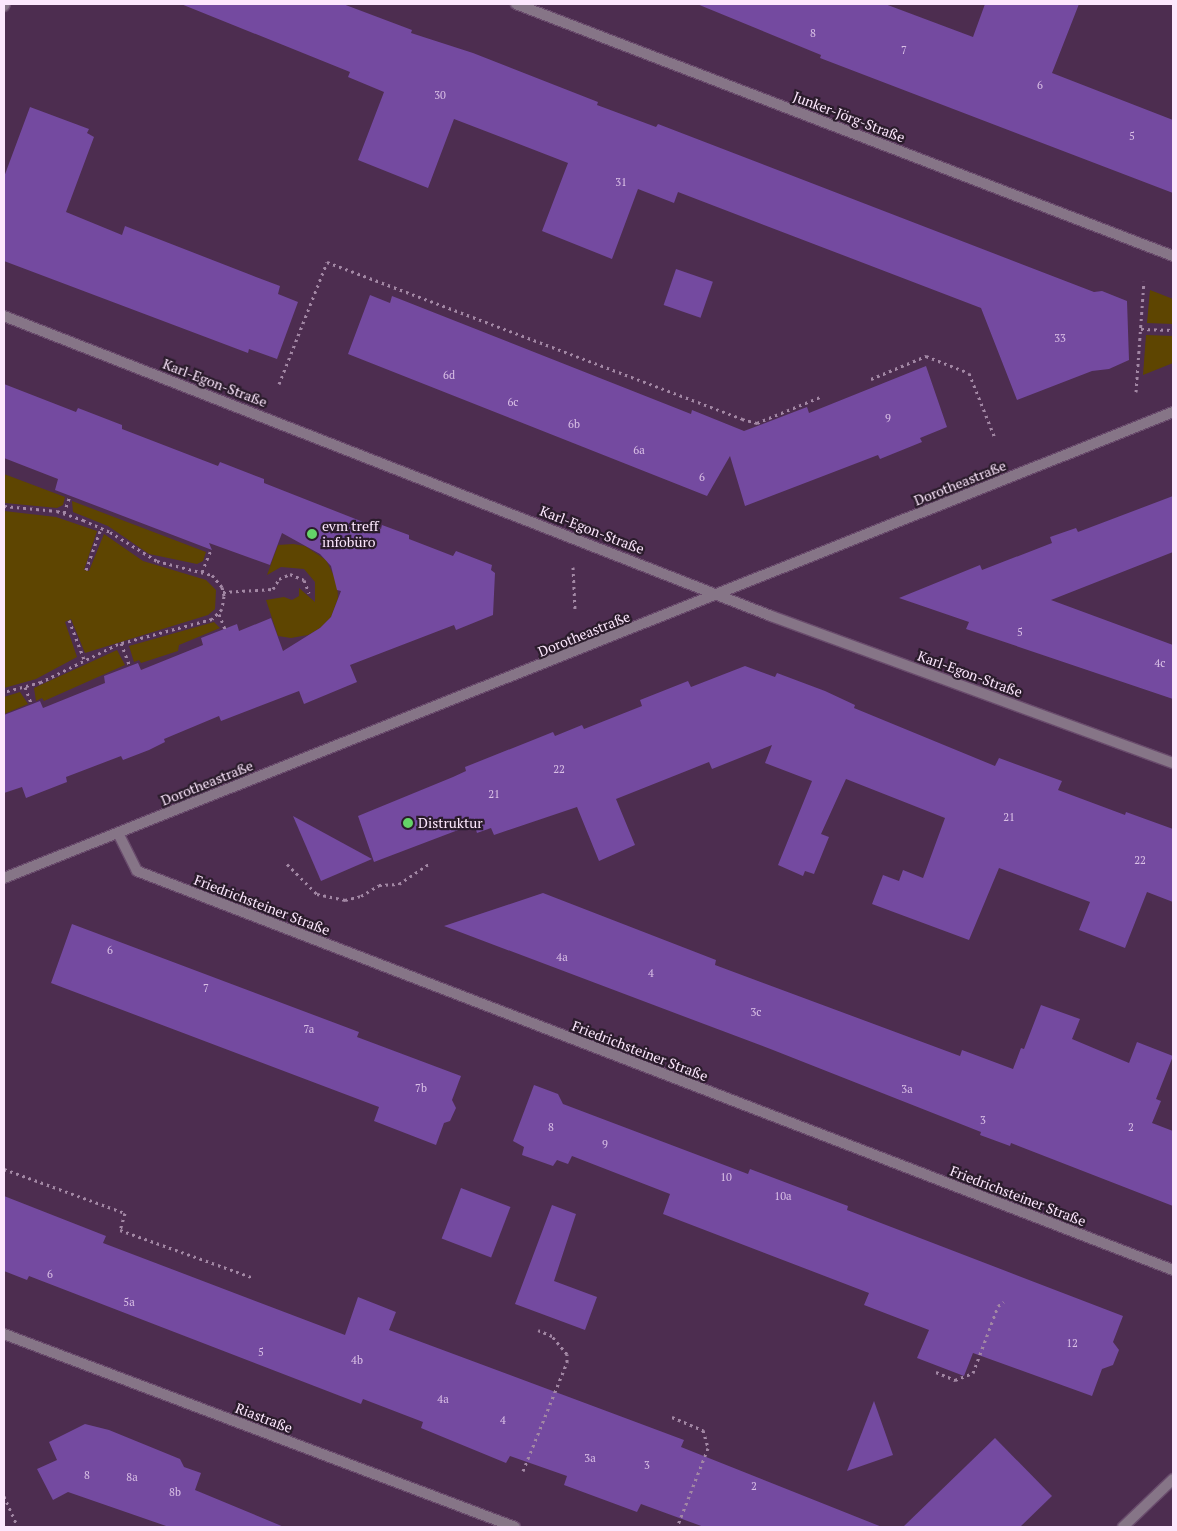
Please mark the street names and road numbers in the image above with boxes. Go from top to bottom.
street label: Junker-Jörg-Straße [791,88,907,146]
street label: Karl-Egon-Straße [161,355,269,411]
street label: Dorotheastraße [912,457,1008,509]
street label: Karl-Egon-Straße [538,502,646,558]
street label: Dorotheastraße [536,608,632,660]
street label: Karl-Egon-Straße [915,647,1025,701]
street label: Dorotheastraße [159,757,255,809]
street label: Friedrichsteiner Straße [192,871,332,939]
street label: Friedrichsteiner Straße [570,1017,710,1085]
street label: Friedrichsteiner Straße [948,1162,1088,1230]
street label: Riastraße [233,1399,295,1437]

